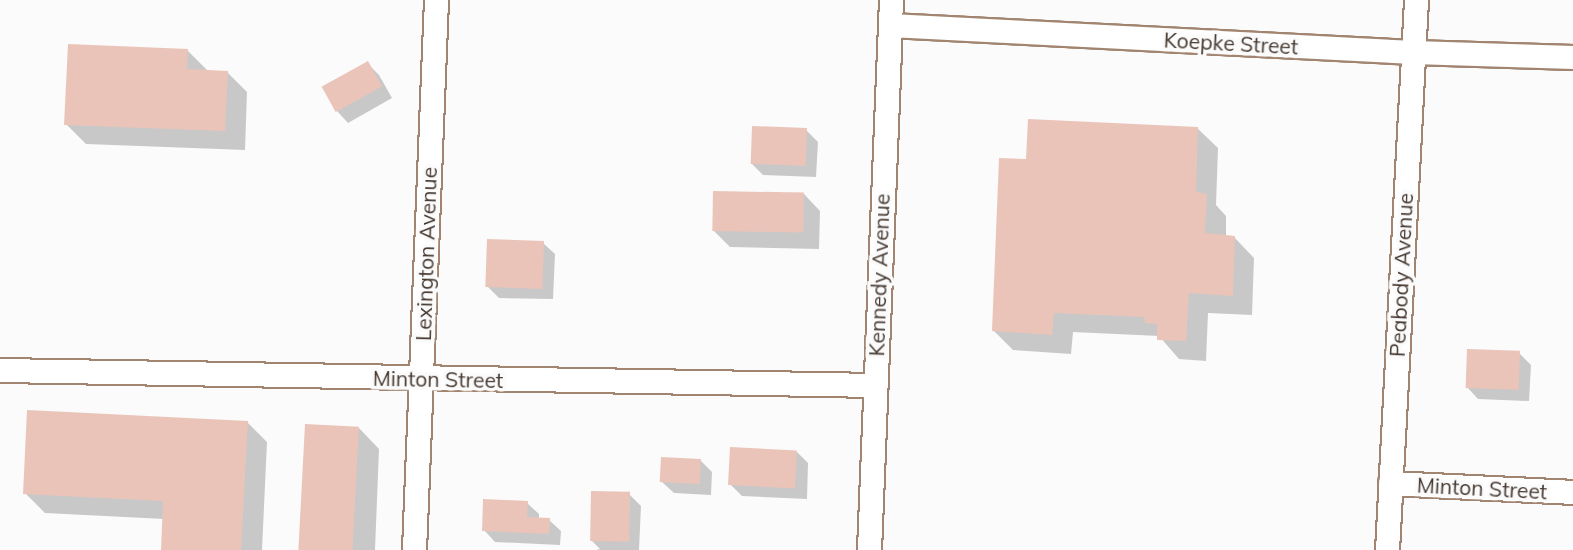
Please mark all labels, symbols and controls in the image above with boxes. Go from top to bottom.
street label: Koepke Street [1163,27,1299,59]
street label: Lexington Avenue [410,167,442,341]
street label: Peabody Avenue [1384,192,1418,358]
street label: Kennedy Avenue [864,193,894,357]
street label: Minton Street [373,365,503,393]
street label: Minton Street [1416,472,1548,504]

